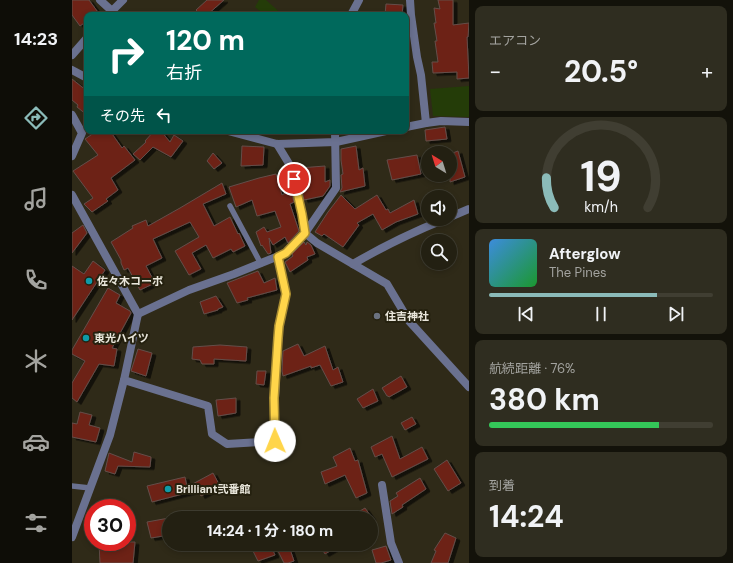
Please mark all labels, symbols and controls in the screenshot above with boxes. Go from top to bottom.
text: 120 m [166,22,245,59]
text: 14:23 [14,27,58,51]
icon: right [100,28,152,80]
text: エアコン [489,32,541,49]
text: 20.5° [564,52,638,91]
text: − [489,57,501,86]
text: + [701,57,713,86]
text: 右折 [166,61,202,85]
icon: directions [22,104,50,132]
icon: left [153,104,175,126]
text: その先 [100,106,145,126]
north arrow [421,146,457,182]
map controls [421,146,457,270]
text: 19 [580,150,622,204]
pin [277,162,311,196]
icon: arrive [283,168,305,190]
icon: music [22,185,50,213]
button: sound [421,190,457,226]
text: km/h [584,198,618,216]
button: search [421,234,457,270]
text: Afterglow [549,244,621,264]
text: The Pines [549,264,607,281]
icon: phone [22,266,50,294]
place label: 佐々木コーポ [97,274,163,288]
marker: 佐々木コーポ [84,276,94,286]
icon: previous [515,303,537,325]
icon: pause [590,303,612,325]
icon: next [665,303,687,325]
place label: 住吉神社 [385,309,429,323]
marker: 住吉神社 [372,311,382,321]
place label: 東光ハイツ [94,331,149,345]
marker: 東光ハイツ [81,333,91,343]
icon: climate [22,347,50,375]
text: 航続距離 · 76% [489,360,575,377]
text: 380 km [489,380,600,419]
position arrow [254,420,296,462]
icon: car [22,428,50,456]
text: 到着 [489,477,515,494]
place label: Brilliant弐番館 [176,482,250,496]
marker: Brilliant弐番館 [163,484,173,494]
text: 14:24 [489,497,564,536]
speed limit sign: 30 [84,499,136,551]
icon: filters [22,509,50,537]
text: 14:24 · 1 分 · 180 m [207,521,333,541]

